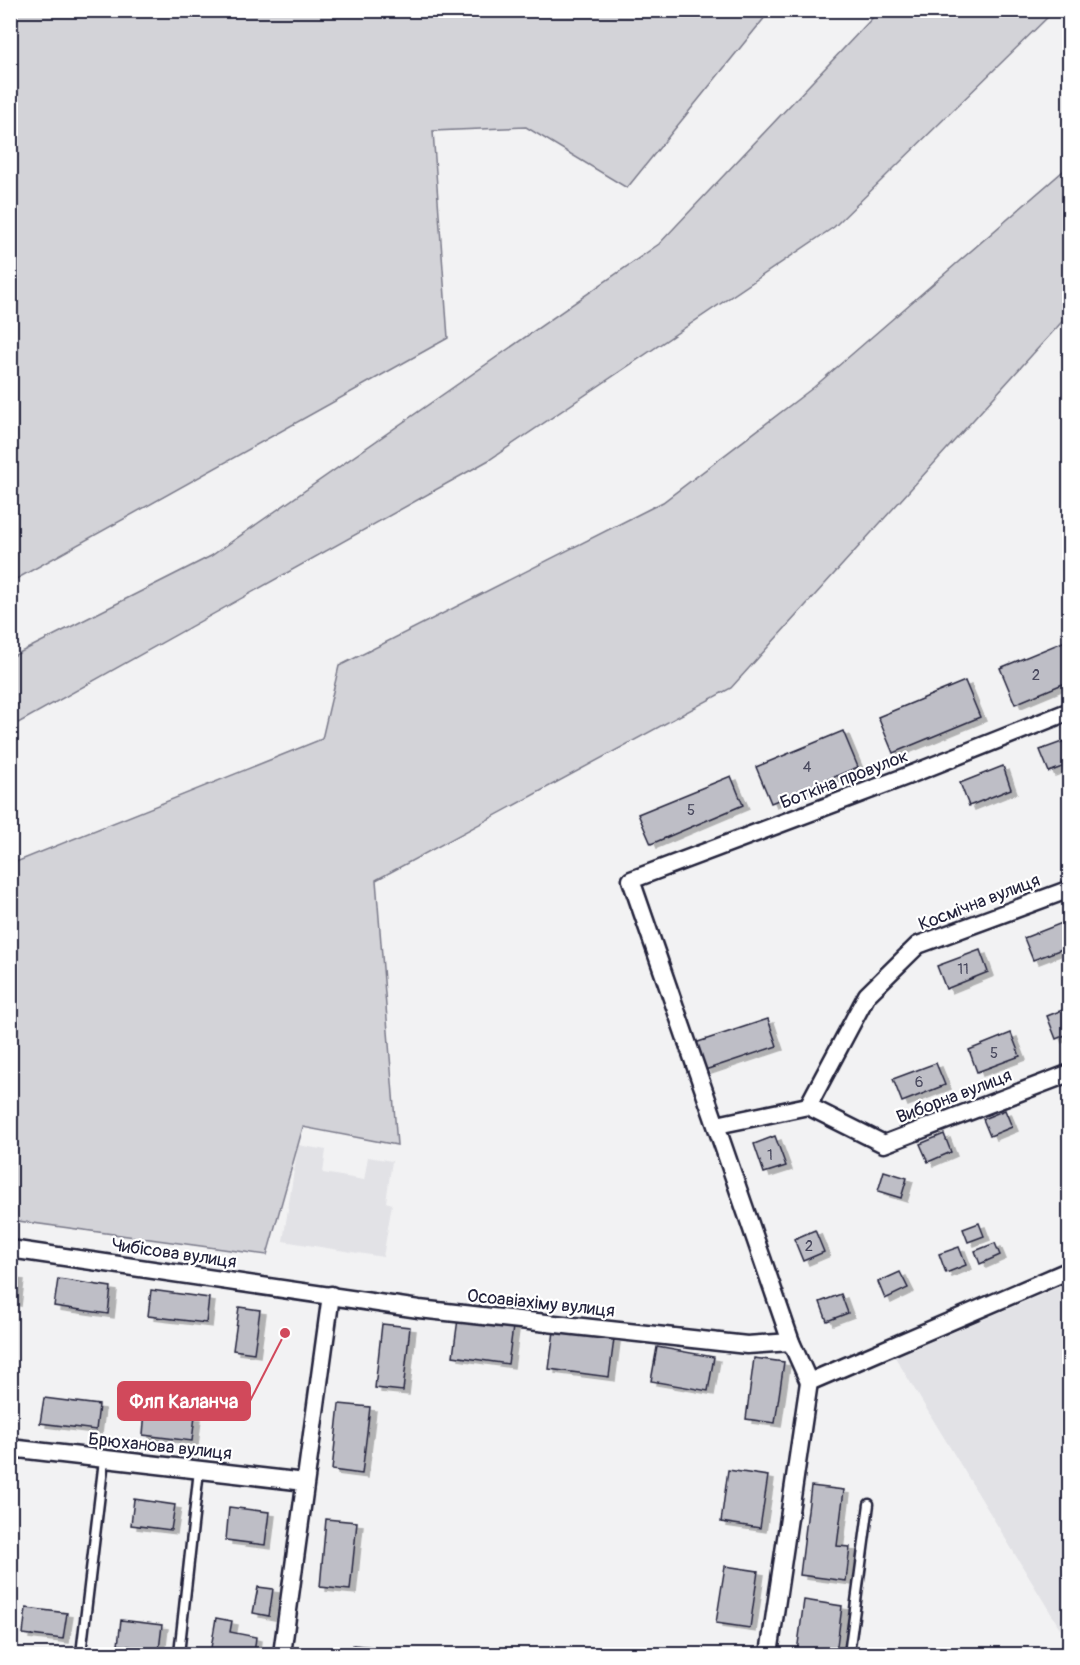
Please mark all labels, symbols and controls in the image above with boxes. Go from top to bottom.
house number: 2 [1032,666,1040,685]
street label: Боткіна провулок [777,744,912,814]
house number: 4 [803,758,812,777]
house number: 5 [687,801,695,820]
street label: Космічна вулиця [915,869,1043,936]
house number: 11 [957,960,969,979]
house number: 5 [990,1044,998,1063]
street label: Виборна вулиця [893,1064,1015,1129]
house number: 6 [915,1073,923,1092]
house number: 1 [767,1146,773,1165]
street label: Чибісова вулиця [110,1233,238,1274]
house number: 2 [805,1237,813,1256]
street label: Осоавіахіму вулиця [466,1284,616,1323]
callout: Флп Каланча [118,1382,250,1420]
text: Флп Каланча [129,1389,238,1414]
street label: Брюханова вулиця [87,1428,233,1465]

